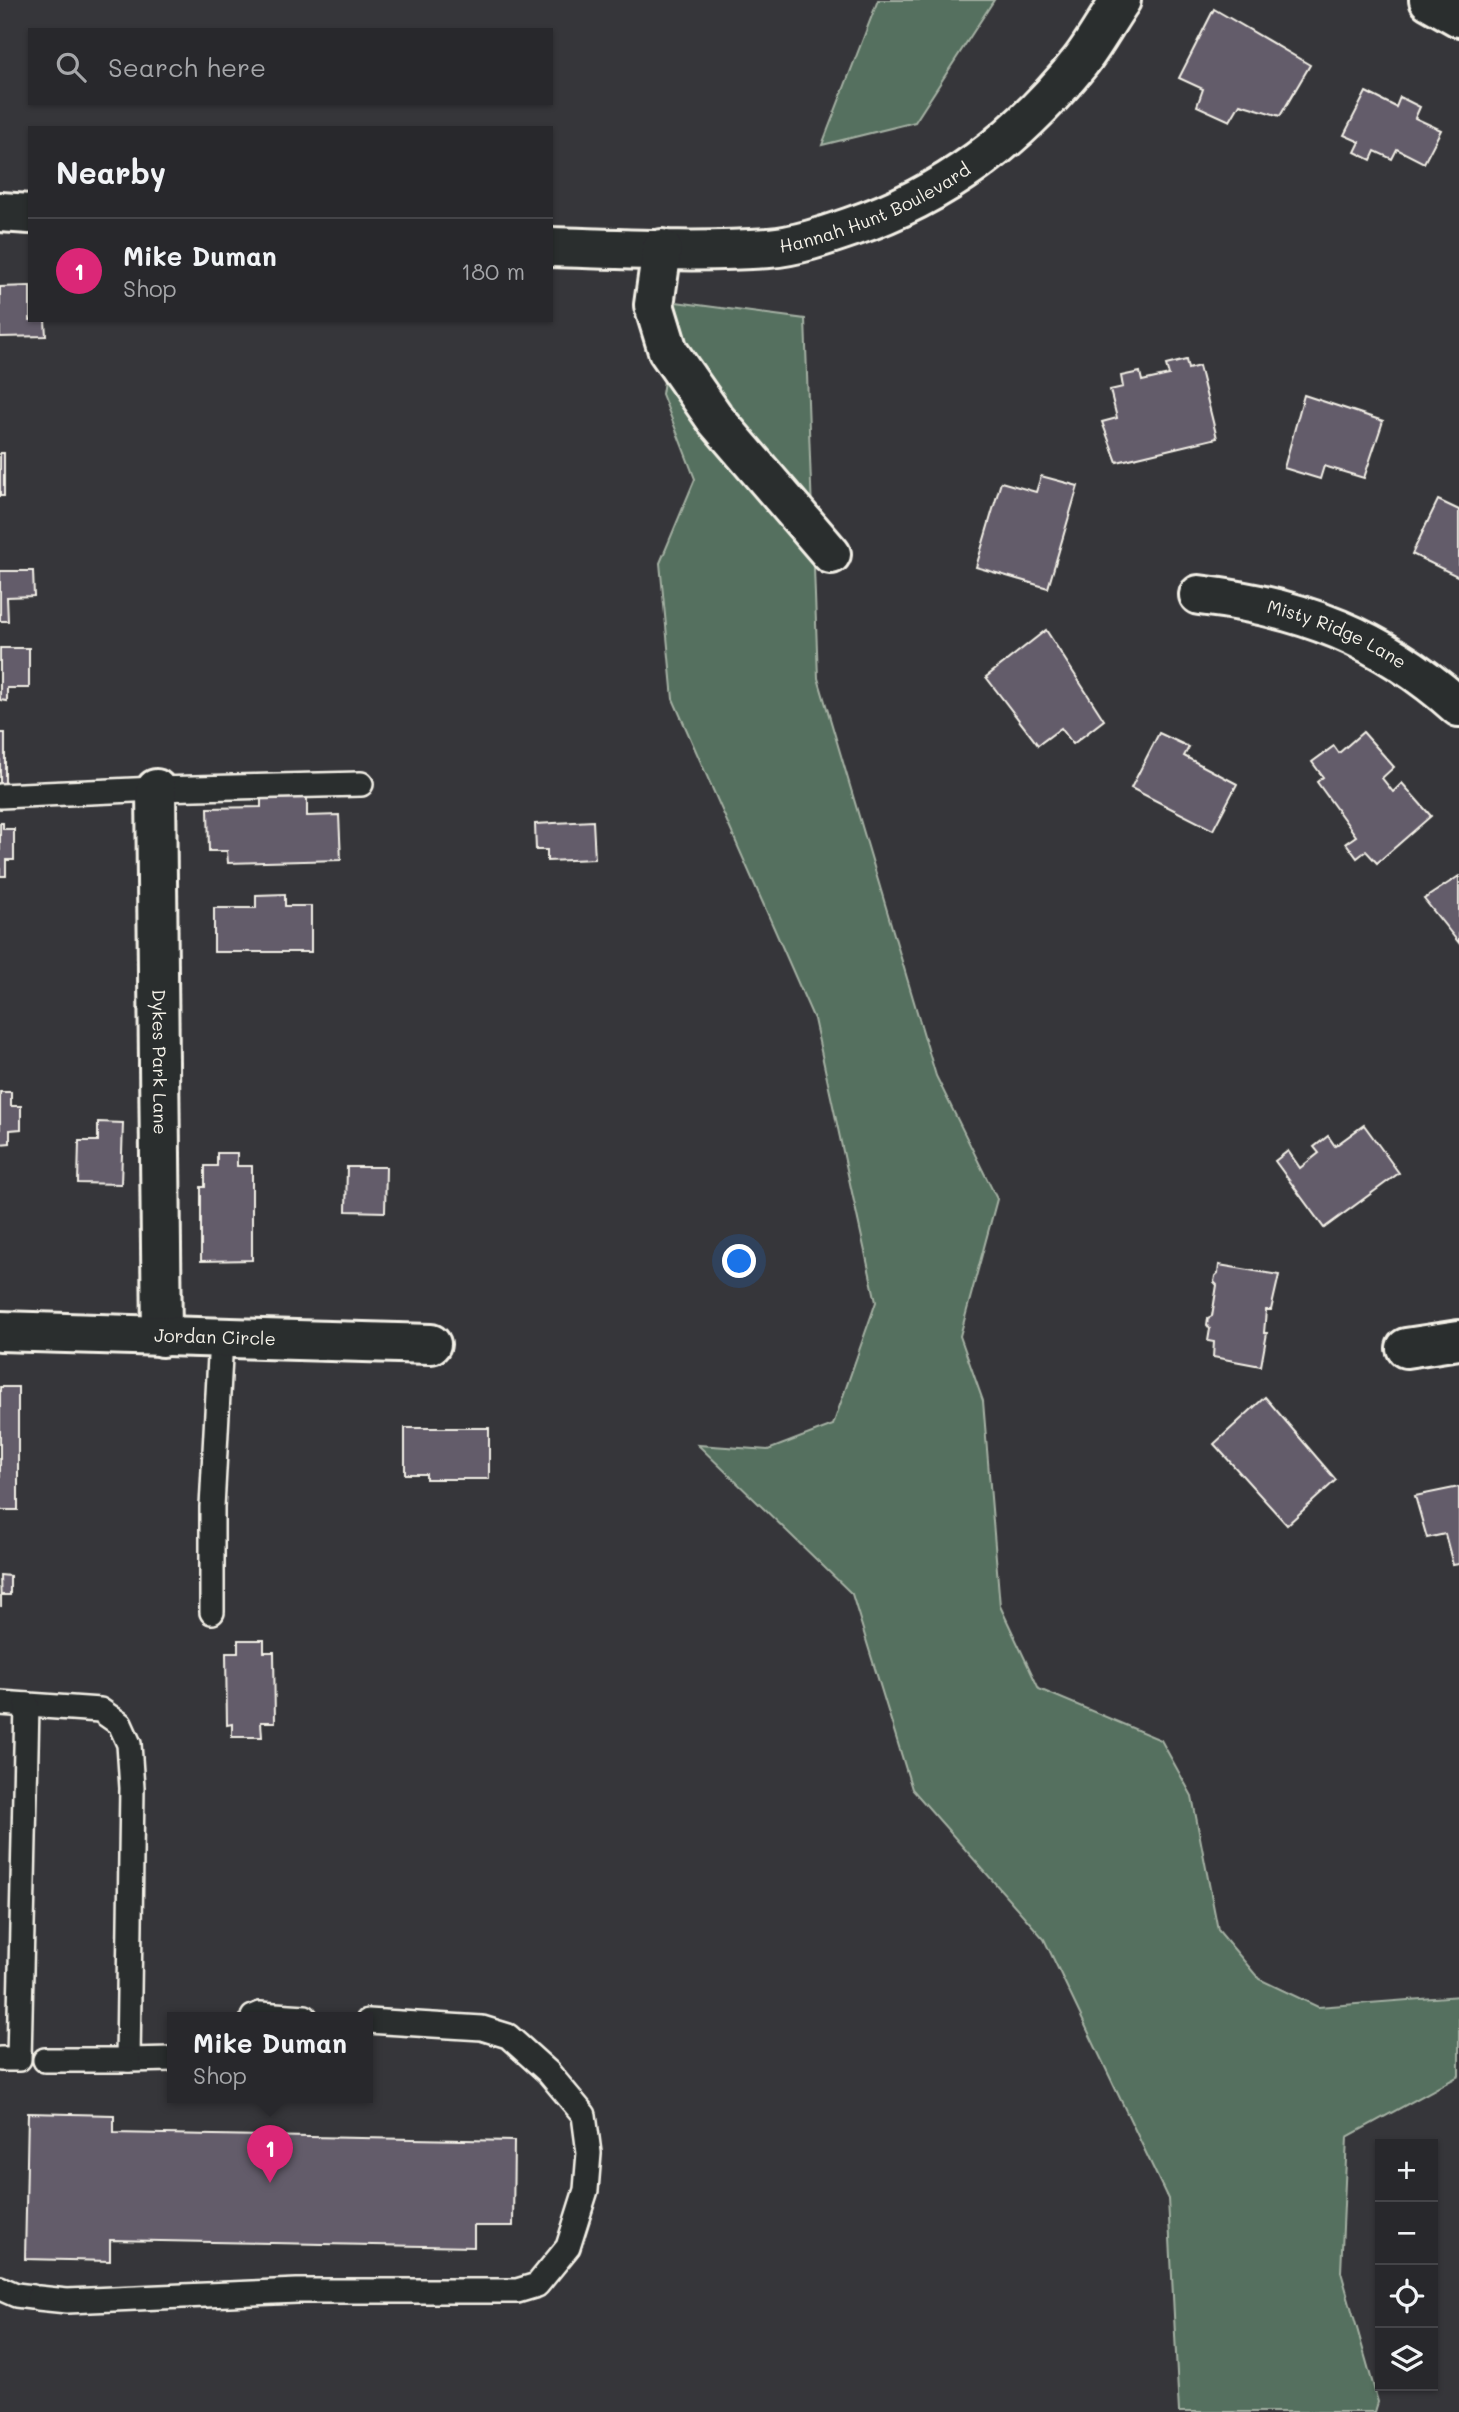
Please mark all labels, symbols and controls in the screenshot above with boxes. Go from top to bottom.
search box [28,28,553,105]
icon: search [52,48,90,86]
text: Search here [108,50,266,84]
text: Nearby [56,152,166,192]
street label: Hannah Hunt Boulevard [777,157,975,258]
text: Mike Duman [123,239,277,273]
text: 1 [74,256,84,286]
text: 180 m [461,256,525,286]
text: Shop [123,273,177,303]
street label: Misty Ridge Lane [1265,594,1411,674]
street label: Dykes Park Lane [147,989,173,1135]
your location [722,1244,756,1278]
street label: Jordan Circle [154,1323,276,1350]
popup [167,2012,373,2103]
text: Mike Duman [193,2026,347,2060]
text: Shop [193,2060,247,2090]
pin: 1 [247,2125,293,2183]
map controls [1375,2139,1438,2391]
button: + [1375,2139,1438,2202]
button: − [1375,2202,1438,2265]
button: locate [1375,2265,1438,2328]
button: layers [1375,2328,1438,2391]

